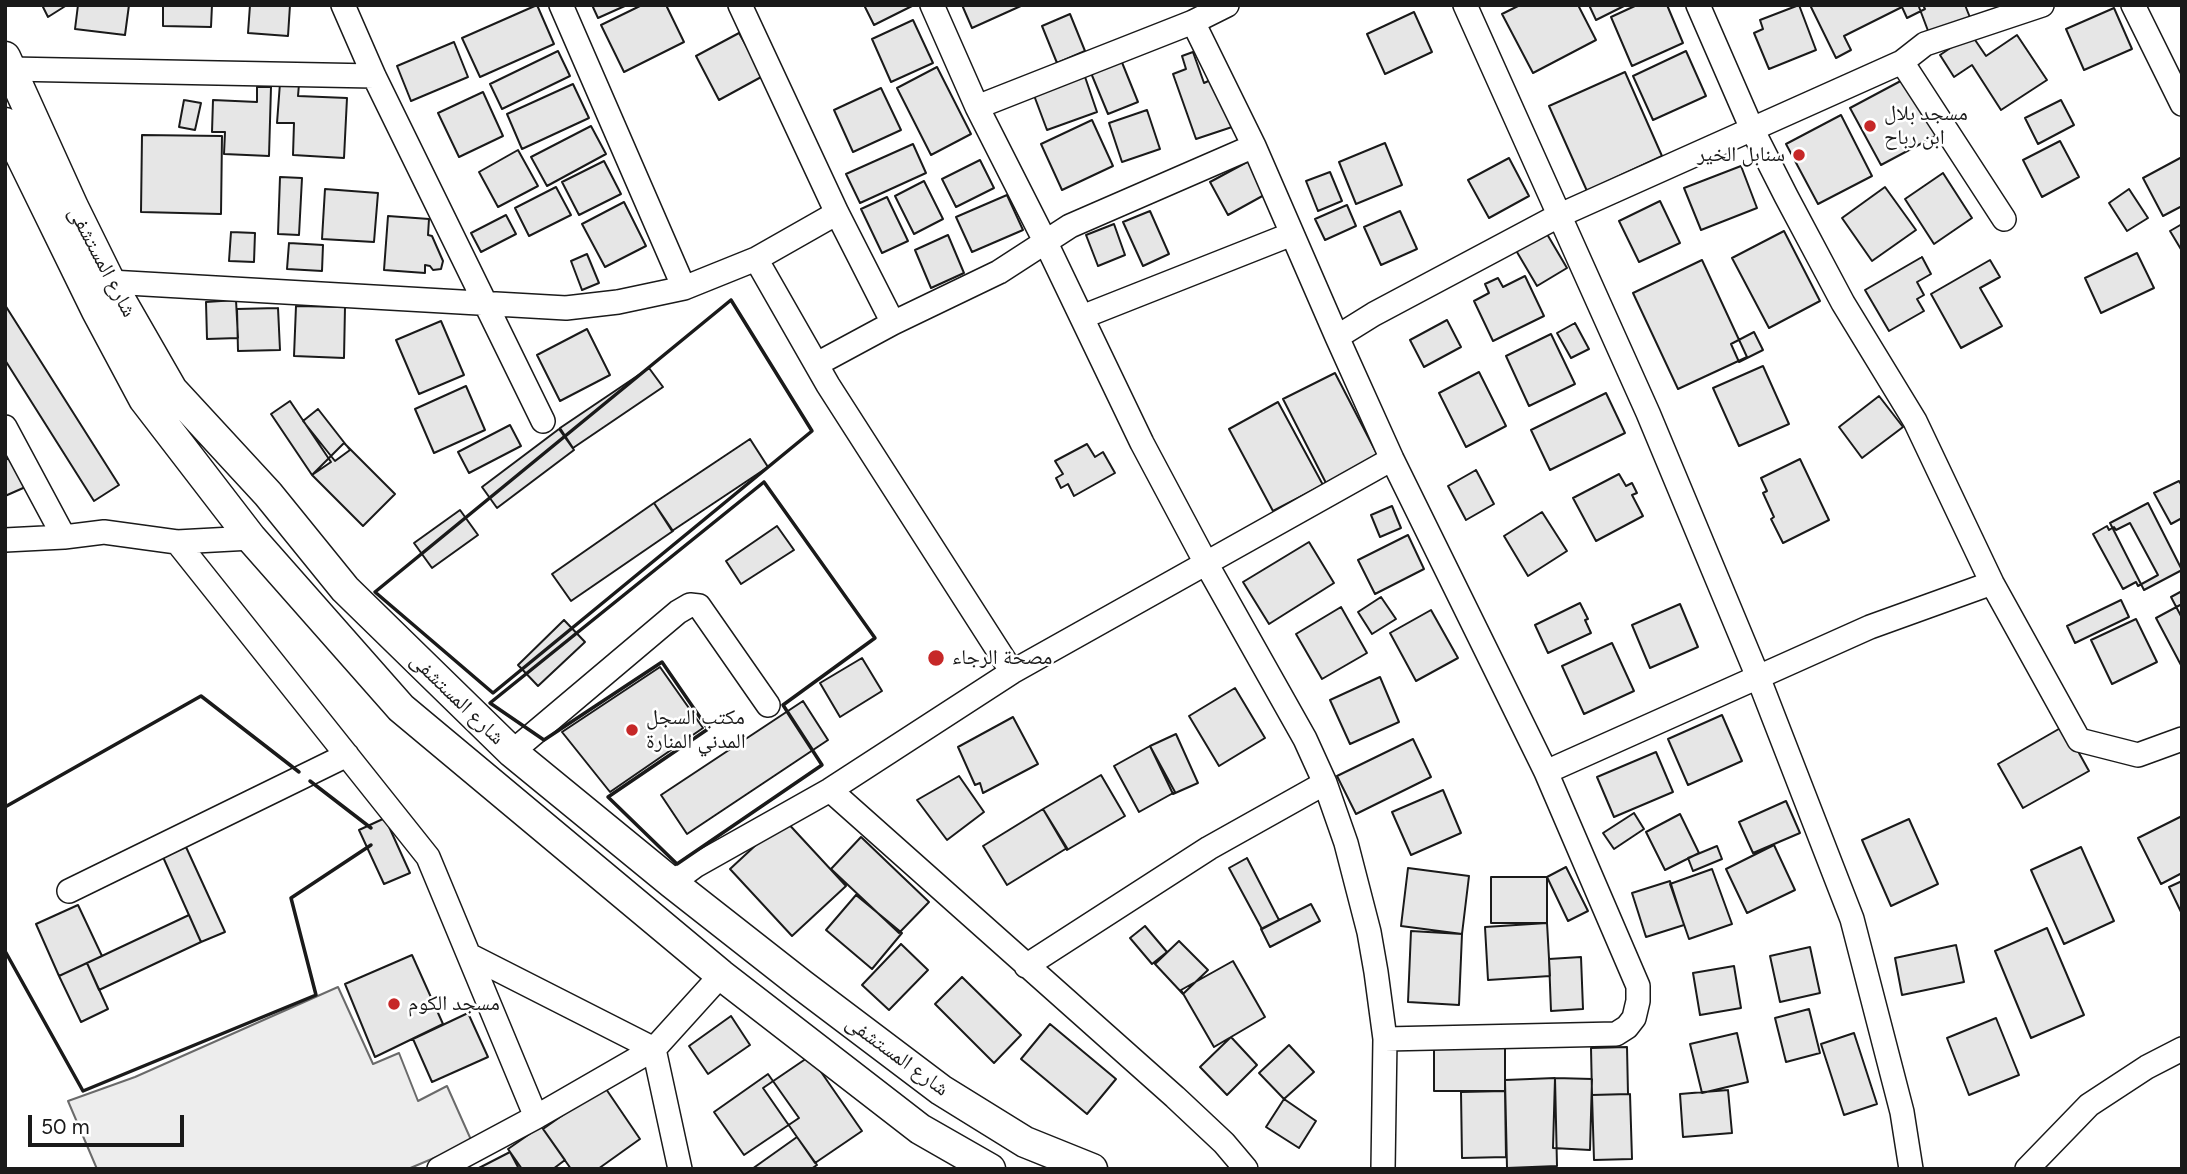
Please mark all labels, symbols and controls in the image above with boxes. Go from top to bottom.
place label: مسجد بلال ابن رباح [1884,101,1968,151]
marker: مسجد بلال ابن رباح [1862,118,1878,134]
place label: سنابل الخير [1697,142,1785,168]
marker: سنابل الخير [1791,147,1807,163]
street label: شارع المستشفى [62,203,142,321]
place label: مصحة الرجاء [952,645,1052,671]
street label: شارع المستشفى [405,648,509,750]
marker: مصحة الرجاء [926,648,946,668]
place label: مكتب السجل المدني المنارة [646,705,746,755]
marker: مكتب السجل المدني المنارة [624,722,640,738]
place label: مسجد الكوم [408,991,500,1017]
marker: مسجد الكوم [386,996,402,1012]
street label: شارع المستشفى [841,1010,953,1102]
scale bar [32,1100,187,1144]
text: 50 m [41,1114,90,1139]

